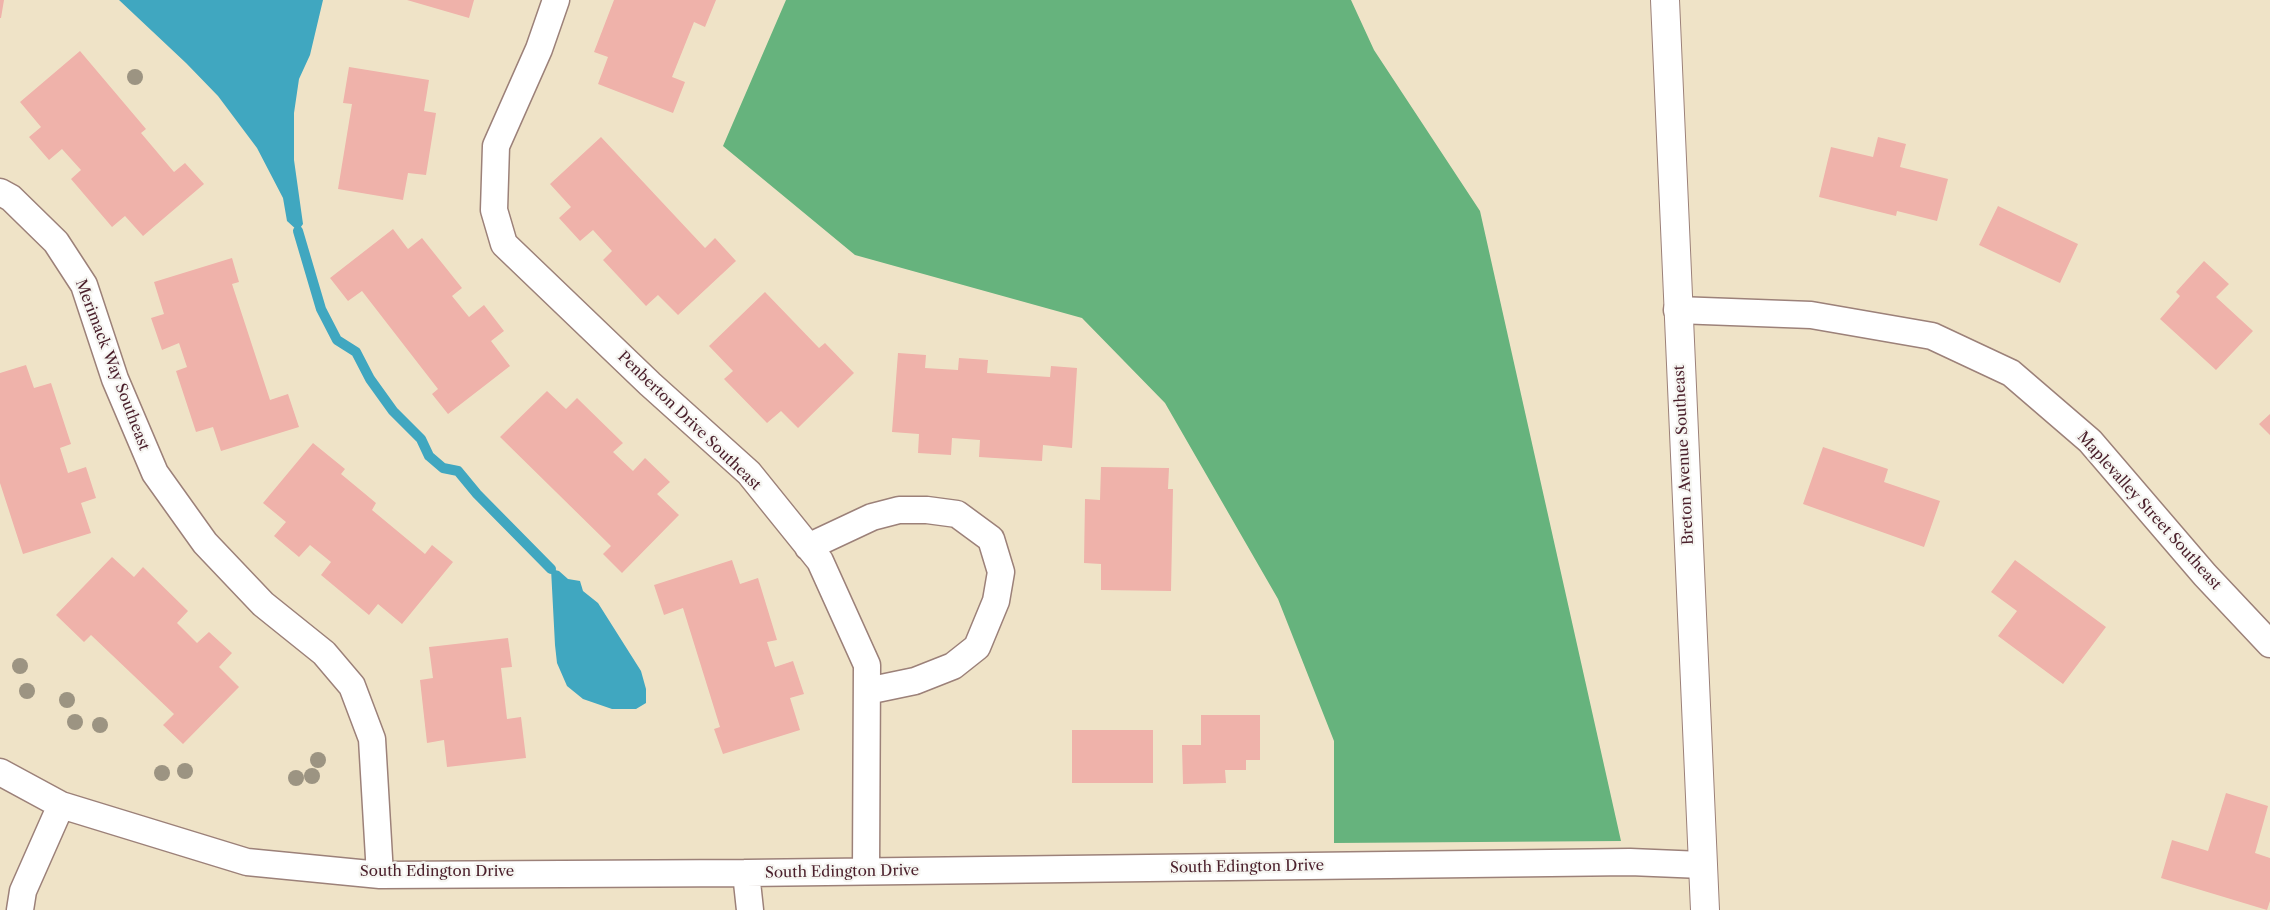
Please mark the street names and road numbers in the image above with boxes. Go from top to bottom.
street label: Merimack Way Southeast [71,277,153,453]
street label: Penberton Drive Southeast [614,348,764,494]
street label: Breton Avenue Southeast [1670,364,1698,546]
street label: Maplevalley Street Southeast [2073,428,2225,594]
street label: South Edington Drive [1170,857,1324,877]
street label: South Edington Drive [765,862,919,882]
street label: South Edington Drive [360,863,514,881]

